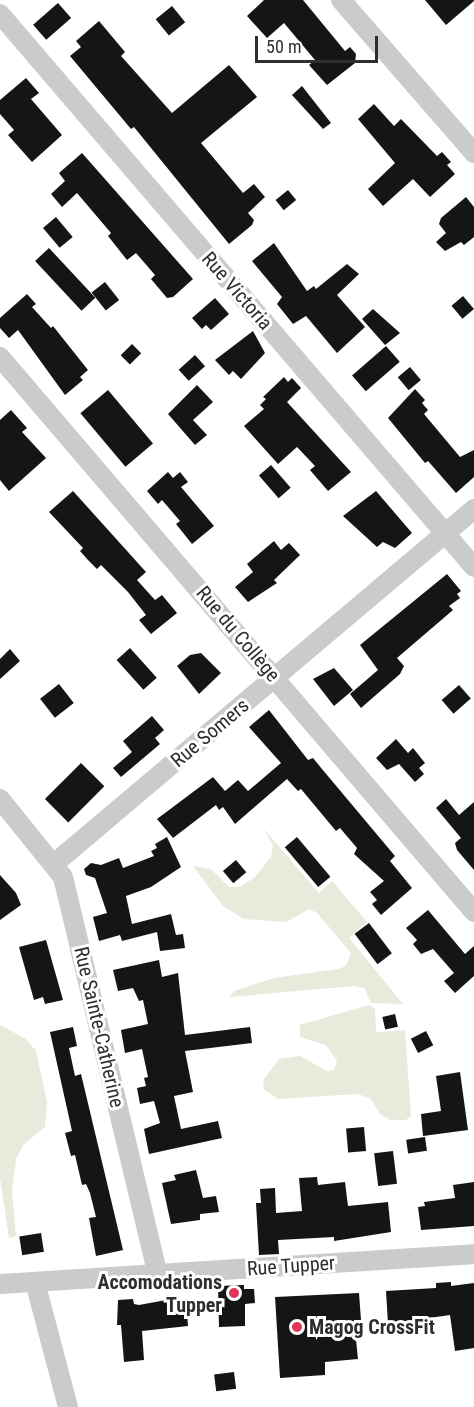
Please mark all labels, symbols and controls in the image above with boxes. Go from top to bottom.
scale bar [258,24,381,62]
text: 50 m [266,36,301,57]
street label: Rue Victoria [197,247,277,335]
street label: Rue du Collège [191,581,285,687]
street label: Rue Somers [166,693,254,773]
street label: Rue Sainte-Catherine [69,944,129,1110]
street label: Rue Tupper [246,1251,336,1281]
place label: Accomodations Tupper [98,1270,222,1317]
marker: Accomodations Tupper [227,1286,241,1300]
place label: Magog CrossFit [309,1315,435,1339]
marker: Magog CrossFit [290,1320,304,1334]

